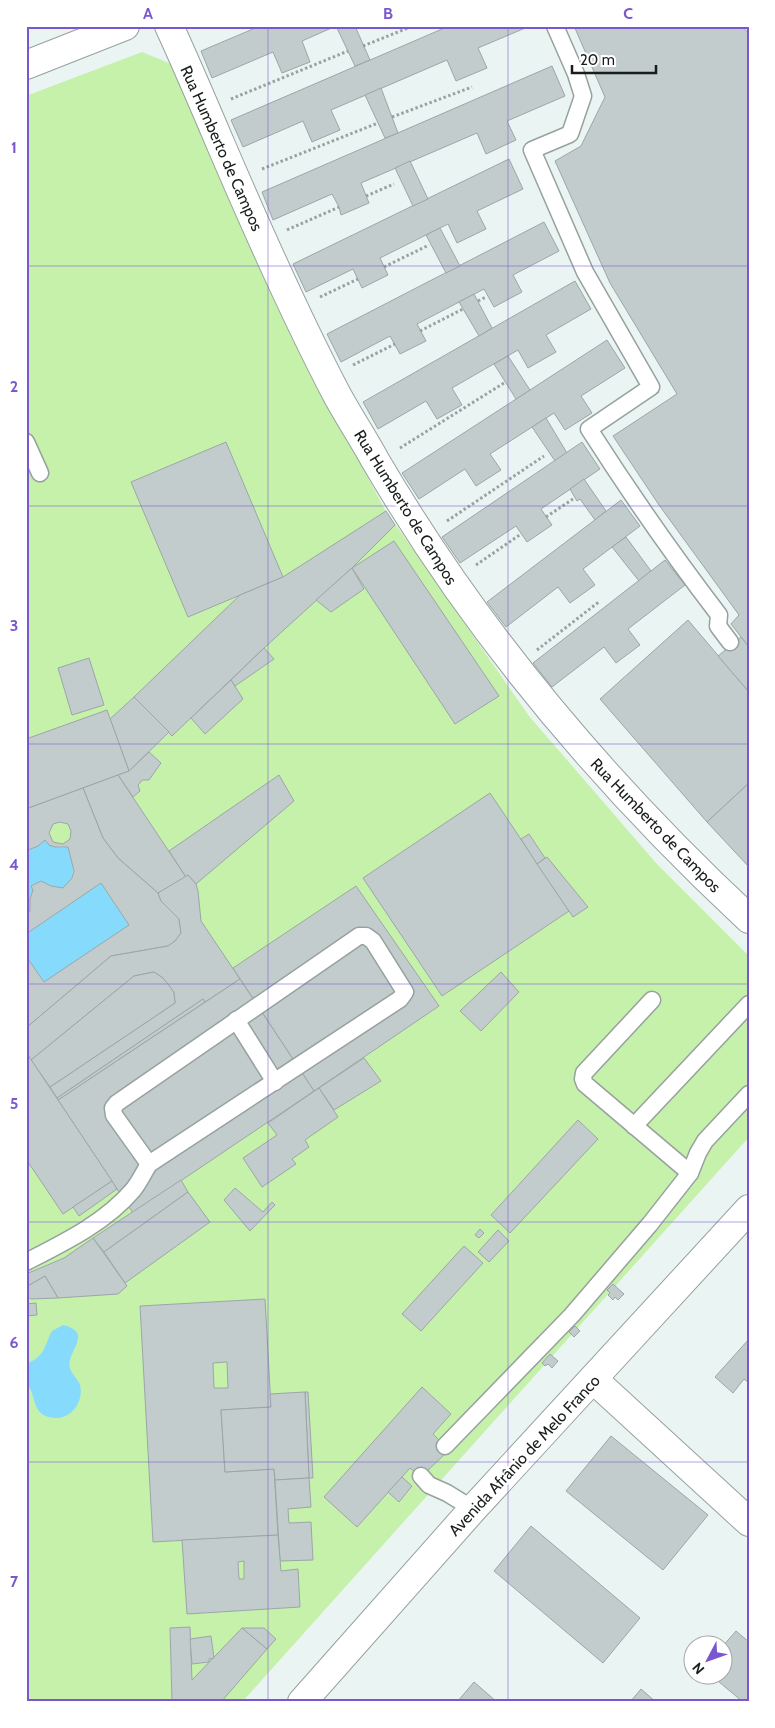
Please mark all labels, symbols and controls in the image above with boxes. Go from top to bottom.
text: A [143,4,153,23]
text: B [383,4,393,23]
text: C [623,4,633,23]
scale bar [572,42,656,74]
text: 20 m [580,51,615,69]
street label: Rua Humberto de Campos [176,63,267,234]
text: 1 [11,138,17,157]
text: 2 [10,377,18,396]
street label: Rua Humberto de Campos [350,426,461,589]
text: 3 [10,616,18,635]
street label: Rua Humberto de Campos [587,754,725,897]
text: 4 [9,855,19,874]
text: 5 [10,1094,18,1113]
text: 6 [10,1333,19,1352]
street label: Avenida Afrânio de Melo Franco [445,1371,604,1540]
text: 7 [10,1572,19,1591]
north arrow [682,1636,732,1686]
text: N [688,1659,708,1678]

